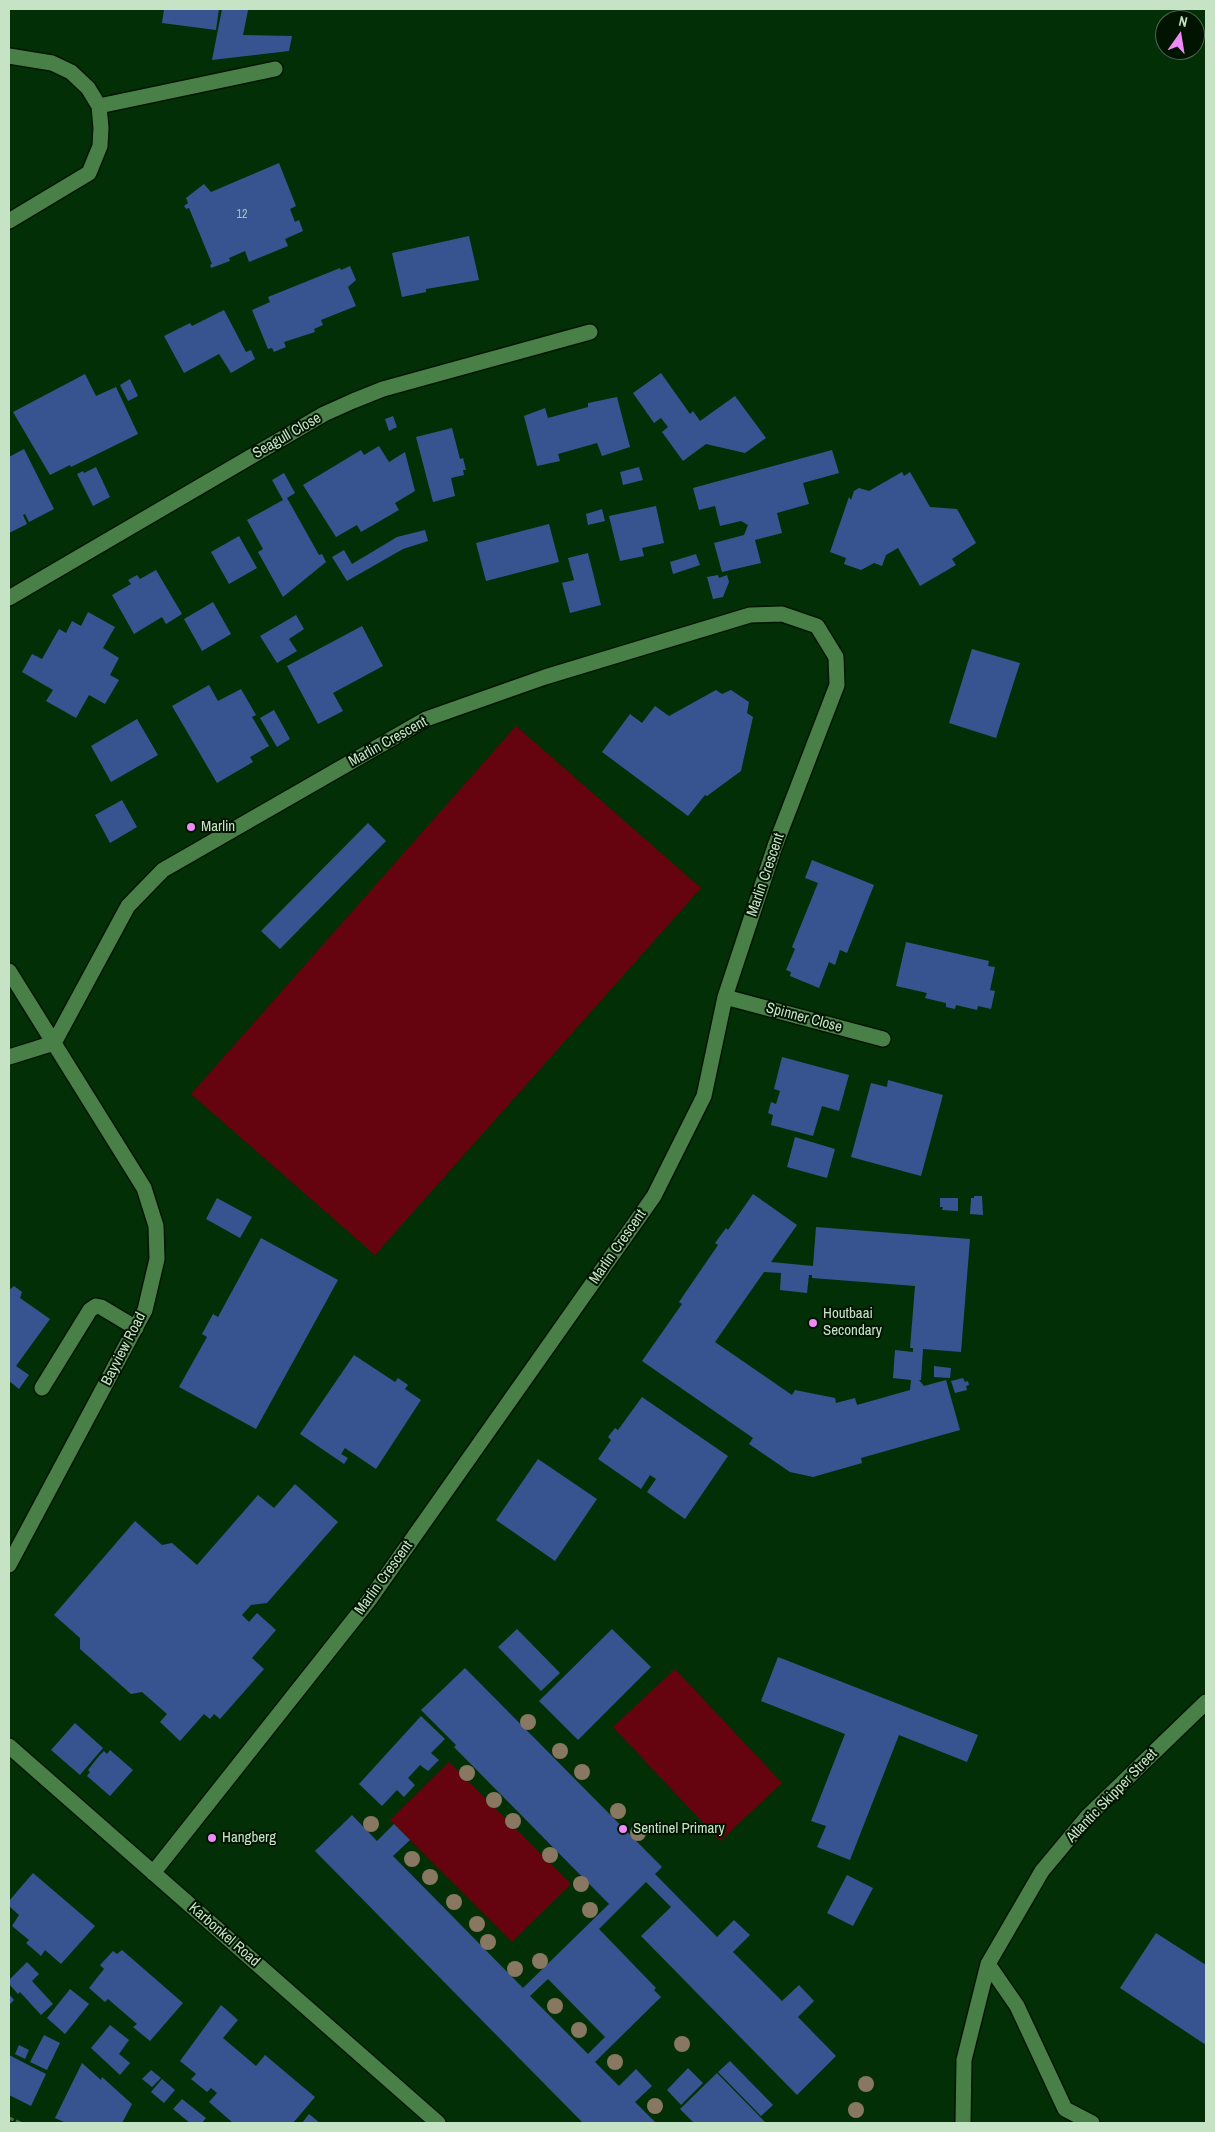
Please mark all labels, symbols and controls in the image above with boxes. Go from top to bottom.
north arrow [1155,10,1205,60]
text: N [1177,12,1189,31]
house number: 12 [237,208,247,222]
street label: Seagull Close [250,409,324,463]
street label: Marlin Crescent [346,713,430,771]
place label: Marlin [201,818,235,836]
marker: Marlin [185,821,197,833]
street label: Marlin Crescent [743,831,789,919]
street label: Spinner Close [764,999,844,1037]
street label: Marlin Crescent [586,1206,650,1288]
place label: Houtbaai Secondary [823,1305,882,1340]
street label: Bayview Road [98,1310,150,1388]
marker: Houtbaai Secondary [807,1317,819,1329]
street label: Marlin Crescent [351,1538,417,1618]
street label: Atlantic Skipper Street [1063,1745,1161,1847]
place label: Sentinel Primary [633,1820,725,1838]
marker: Sentinel Primary [617,1823,629,1835]
place label: Hangberg [222,1829,276,1847]
marker: Hangberg [206,1832,218,1844]
street label: Karbonkel Road [185,1899,263,1971]

